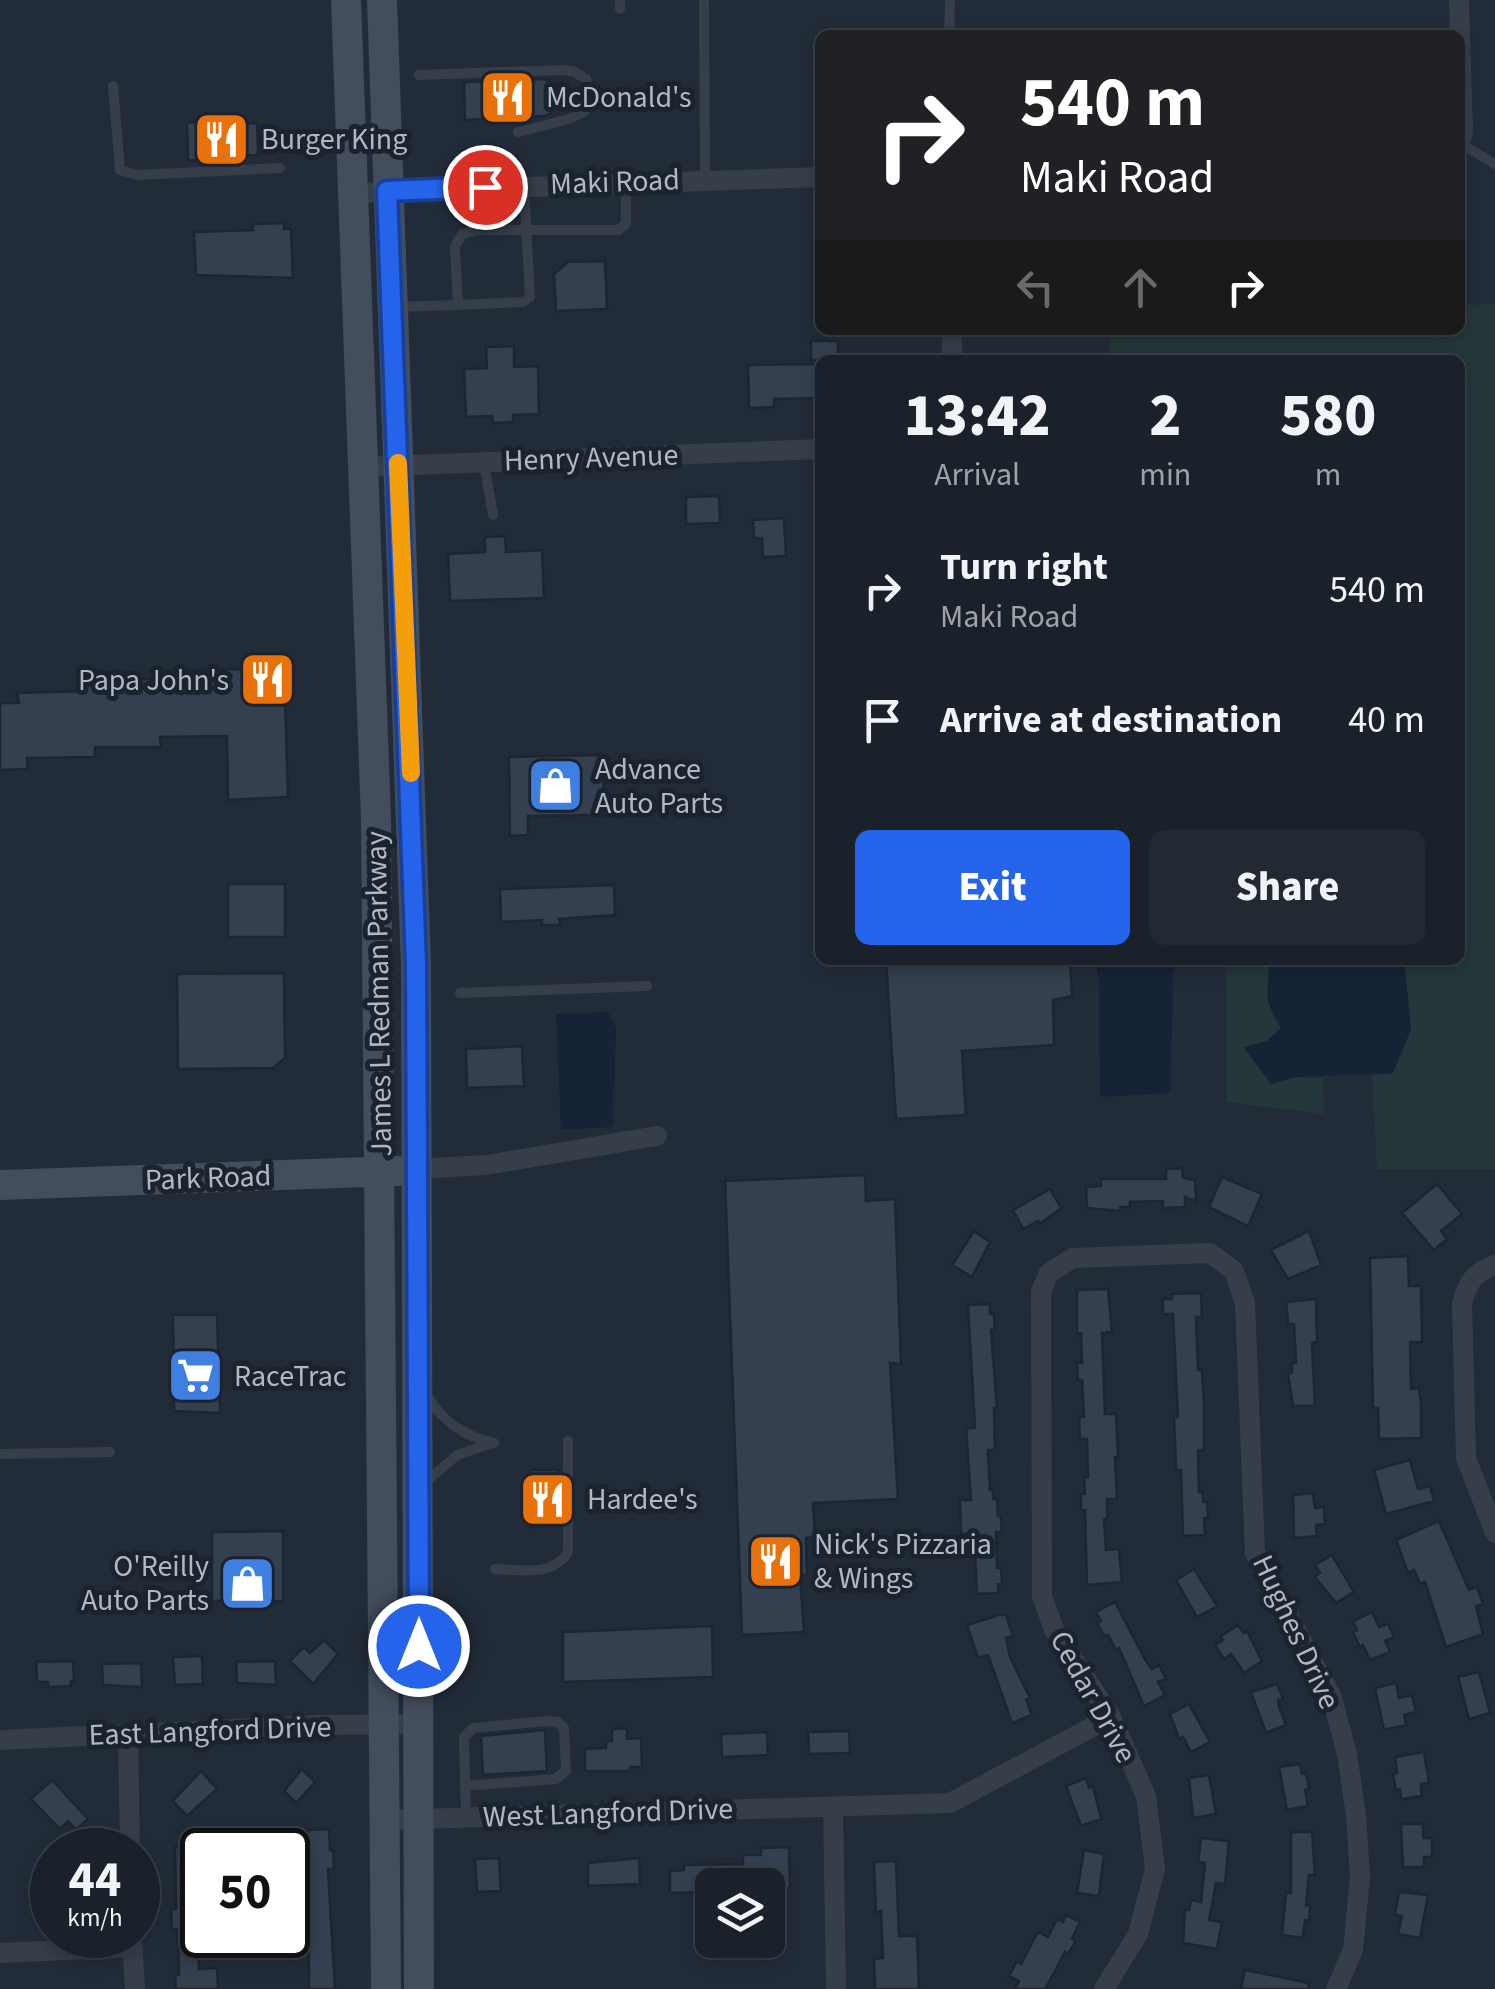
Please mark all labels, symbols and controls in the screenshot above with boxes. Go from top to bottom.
text: 540 m [1020,53,1205,153]
restaurant icon: McDonald's [477,67,537,127]
icon: right [855,70,985,200]
place label: McDonald's [546,76,691,119]
restaurant icon: Burger King [192,109,252,169]
place label: Burger King [261,118,407,161]
pin [443,145,528,230]
text: Maki Road [1020,146,1214,210]
street label: Maki Road [550,158,680,206]
icon: arrive [458,160,513,215]
icon: left [1008,260,1063,315]
icon: ahead [1113,260,1168,315]
icon: right [1218,260,1273,315]
text: 13:42 [904,374,1051,459]
text: 2 [1149,374,1181,459]
text: 580 [1280,374,1376,459]
street label: Henry Avenue [503,433,679,483]
text: Arrival [934,452,1020,498]
text: min [1139,452,1191,498]
text: m [1315,452,1341,498]
text: Turn right [940,540,1108,594]
icon: right [855,563,910,618]
text: 540 m [1329,563,1425,617]
text: Maki Road [940,594,1078,640]
restaurant icon: Papa John's [238,650,298,710]
place label: Papa John's [78,659,229,702]
icon: arrive [855,693,910,748]
text: Arrive at destination [940,693,1282,747]
text: 40 m [1348,693,1425,747]
place label: Advance Auto Parts [595,748,723,825]
shop icon: Advance Auto Parts [526,756,586,816]
button: Exit [855,830,1130,945]
button: Share [1150,830,1425,945]
street label: James L Redman Parkway [355,831,403,1157]
street label: Park Road [144,1154,272,1202]
supermarket icon: RaceTrac [165,1346,225,1406]
place label: RaceTrac [234,1355,347,1398]
restaurant icon: Hardee's [518,1469,578,1529]
place label: Hardee's [587,1478,698,1521]
place label: Nick's Pizzaria & Wings [814,1523,992,1600]
restaurant icon: Nick's Pizzaria & Wings [745,1531,805,1591]
place label: O'Reilly Auto Parts [81,1545,209,1622]
street label: Hughes Drive [1241,1548,1351,1716]
shop icon: O'Reilly Auto Parts [218,1553,278,1613]
position arrow [367,1594,471,1698]
street label: Cedar Drive [1039,1623,1147,1771]
street label: East Langford Drive [88,1705,332,1757]
street label: West Langford Drive [482,1787,734,1839]
speed limit sign: 50 [180,1828,310,1958]
text: 44 [69,1845,121,1916]
map controls [695,1868,785,1958]
button: layers [695,1868,785,1958]
text: km/h [67,1900,123,1936]

